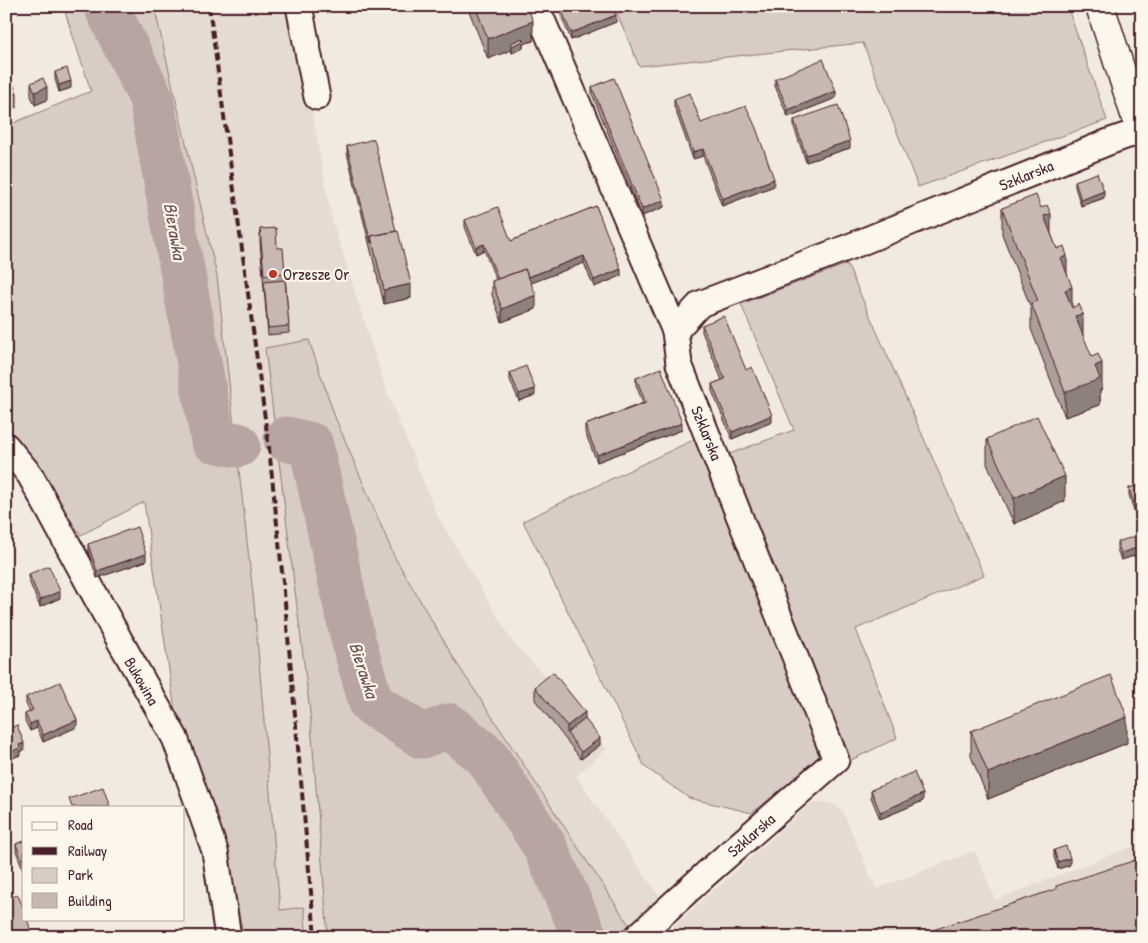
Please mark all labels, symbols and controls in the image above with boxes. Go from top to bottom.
street label: Szklarska [996,154,1056,196]
water label: Bierawka [158,201,193,263]
place label: Orzesze Or [283,263,349,285]
marker: Orzesze Or [267,268,279,280]
street label: Szklarska [686,403,728,463]
water label: Bierawka [343,639,385,703]
street label: Bukowina [119,653,165,709]
legend [22,806,185,920]
street label: Szklarska [722,808,780,862]
text: Road [68,814,93,835]
text: Railway [68,840,107,861]
text: Park [68,864,93,885]
text: Building [68,890,112,911]

